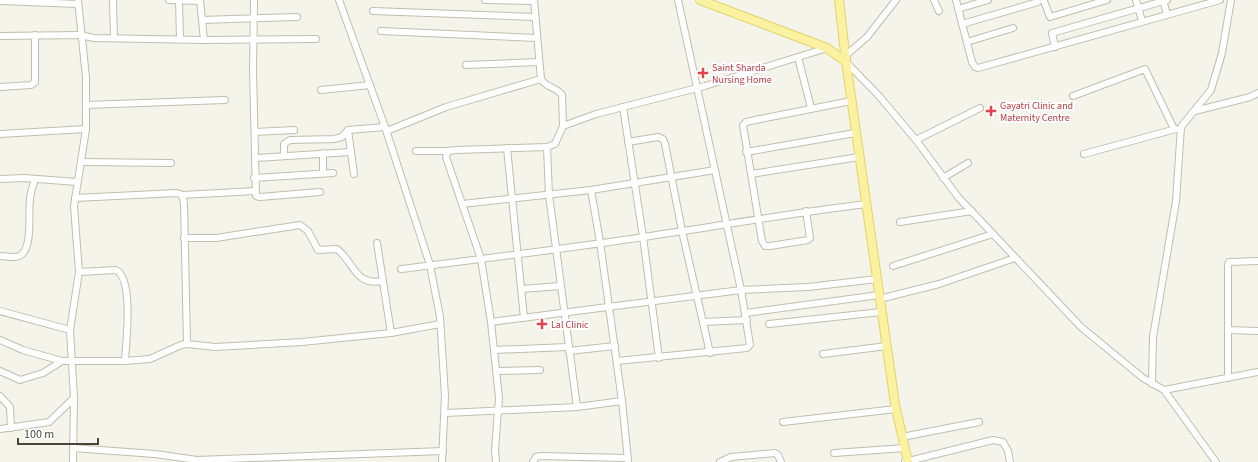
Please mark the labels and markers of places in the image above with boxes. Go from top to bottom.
place label: Saint Sharda Nursing Home [712,61,772,87]
marker: Saint Sharda Nursing Home [697,67,709,79]
place label: Gayatri Clinic and Maternity Centre [1000,99,1073,125]
marker: Gayatri Clinic and Maternity Centre [985,105,997,117]
marker: Lal Clinic [536,318,548,330]
place label: Lal Clinic [551,318,589,332]

